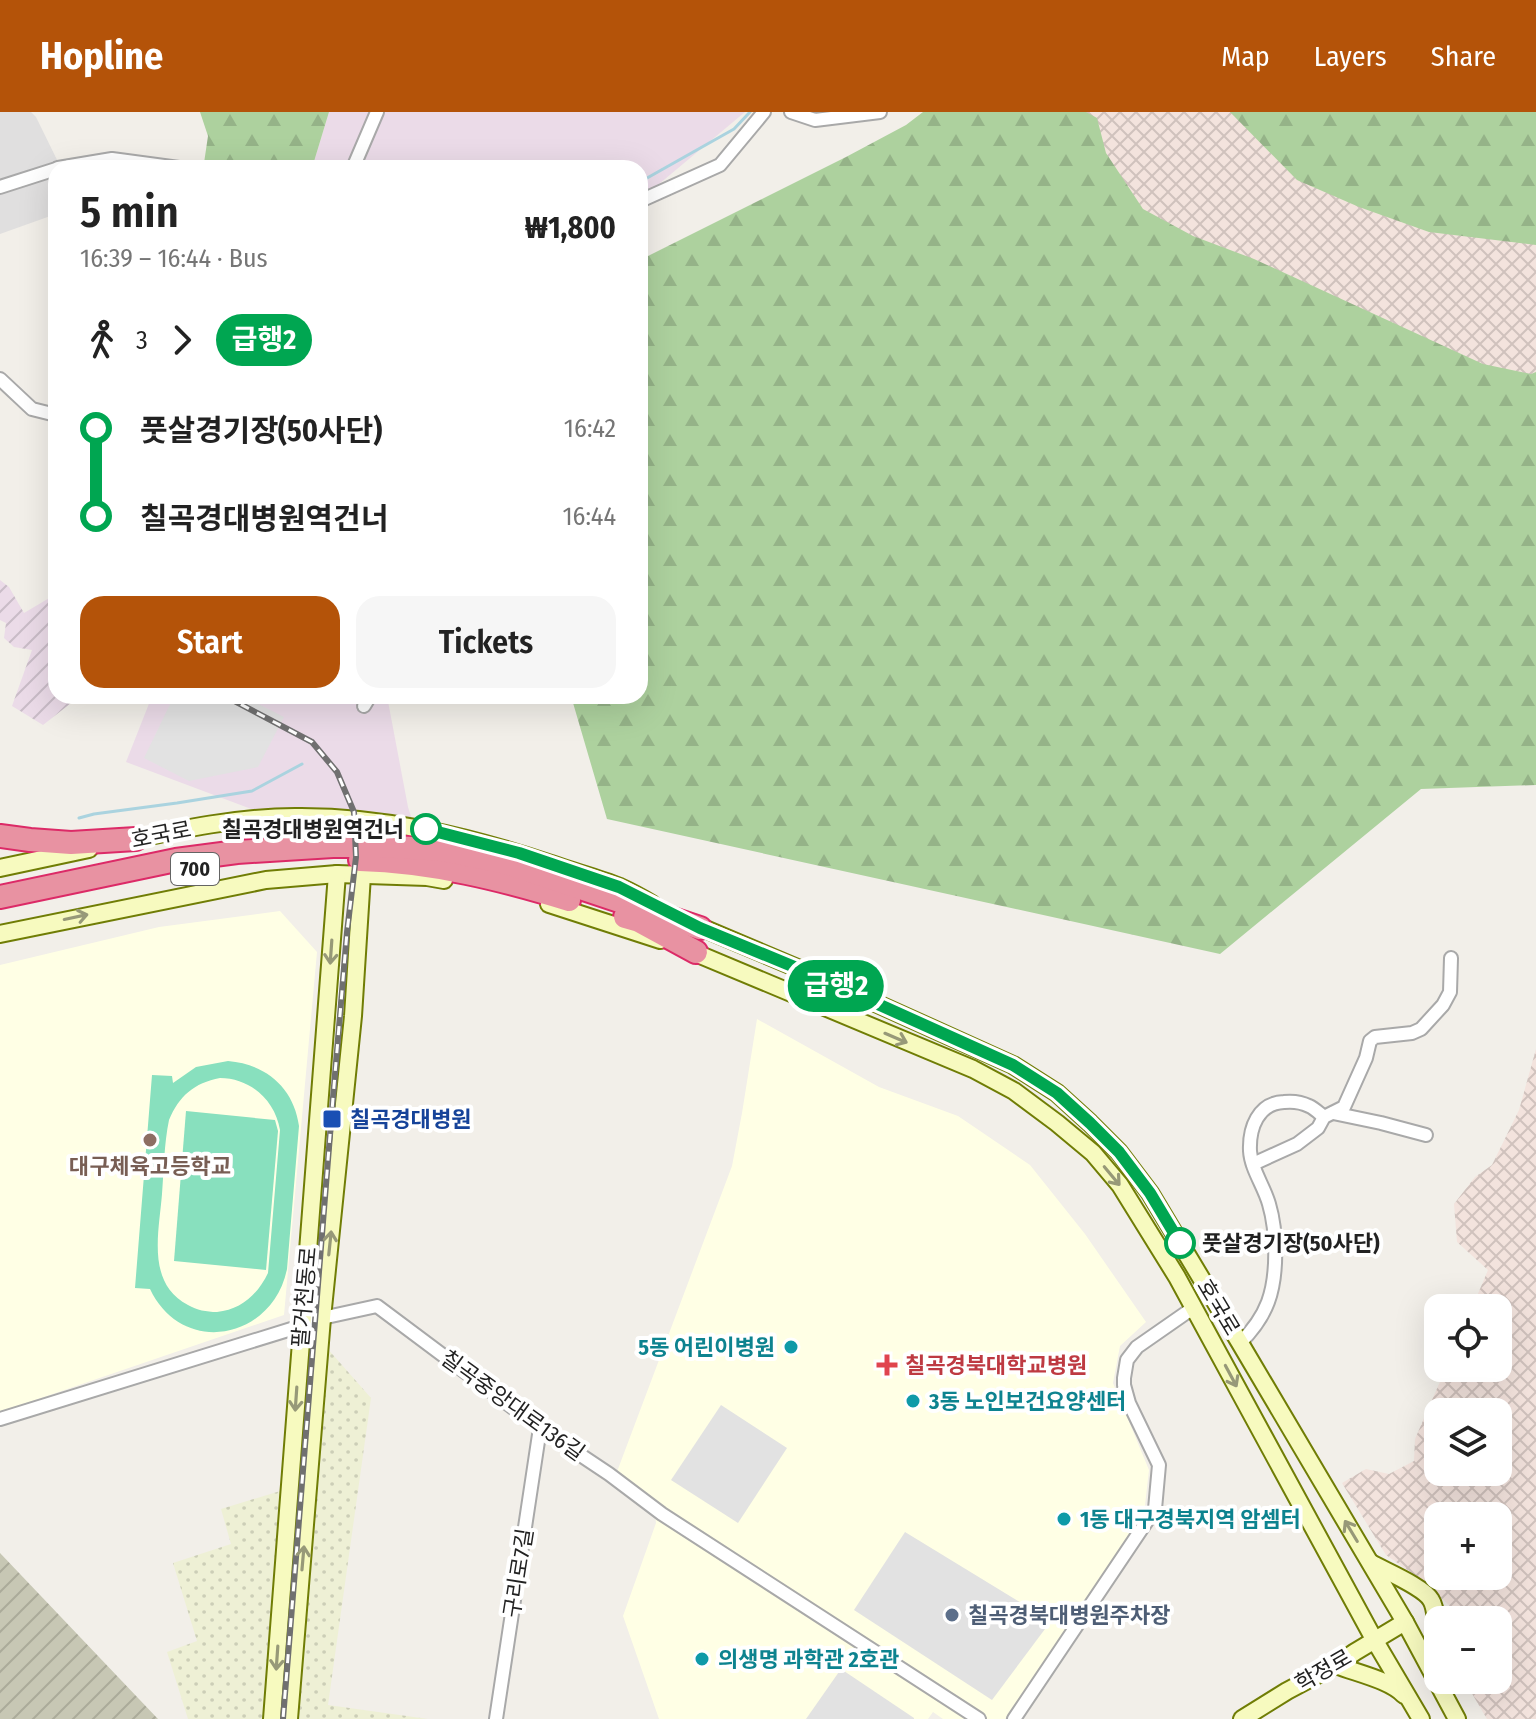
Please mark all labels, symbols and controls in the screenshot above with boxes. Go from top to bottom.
text: Hopline [40,33,163,79]
text: Map [1221,40,1270,73]
text: Layers [1314,40,1387,73]
text: Share [1431,40,1496,73]
text: 5 min [80,186,179,239]
text: ₩1,800 [525,210,616,246]
text: 16:39 – 16:44 · Bus [80,243,268,274]
icon: walk [80,318,124,362]
icon: forward [160,318,204,362]
text: 급행2 [232,323,296,356]
text: 3 [136,325,148,356]
text: 풋살경기장(50사단) [140,413,382,449]
text: 16:42 [564,413,616,444]
text: 칠곡경대병원역건너 [140,501,388,537]
text: 16:44 [562,501,616,532]
button: Start [80,596,340,688]
button: Tickets [356,596,616,688]
marker: 칠곡경대병원역건너 [411,814,441,844]
street label: 호국로 [129,815,193,854]
place label: 칠곡경대병원역건너 [222,816,404,843]
road number: 700 [171,853,219,885]
one-way arrow [63,909,89,924]
one-way arrow [323,938,338,965]
line badge: 급행2 [790,960,882,1012]
text: 급행2 [804,969,868,1002]
one-way arrow [883,1032,908,1046]
place label: 칠곡경대병원 [350,1106,471,1133]
marker: 칠곡경대병원 [321,1108,343,1130]
marker: 대구체육고등학교 [141,1131,159,1149]
place label: 대구체육고등학교 [69,1153,231,1180]
one-way arrow [1103,1166,1121,1186]
marker: 풋살경기장(50사단) [1165,1228,1195,1258]
one-way arrow [323,1230,338,1257]
place label: 풋살경기장(50사단) [1202,1230,1380,1257]
street label: 팔거천동로 [287,1245,322,1349]
street label: 호국로 [1191,1274,1246,1340]
map controls [1424,1294,1512,1694]
button: locate [1424,1294,1512,1382]
place label: 5동 어린이병원 [638,1334,775,1361]
marker: 5동 어린이병원 [782,1338,800,1356]
street label: 칠곡중앙대로136길 [436,1344,590,1467]
place label: 칠곡경북대학교병원 [905,1352,1087,1379]
marker: 칠곡경북대학교병원 [876,1354,898,1376]
one-way arrow [1223,1364,1239,1387]
one-way arrow [288,1385,303,1412]
place label: 3동 노인보건요양센터 [928,1388,1126,1415]
marker: 3동 노인보건요양센터 [904,1392,922,1410]
button: layers [1424,1398,1512,1486]
button: + [1424,1502,1512,1590]
place label: 1동 대구경북지역 암셈터 [1080,1506,1301,1533]
marker: 1동 대구경북지역 암셈터 [1055,1510,1073,1528]
one-way arrow [1343,1520,1359,1543]
street label: 구리로7길 [498,1527,539,1620]
one-way arrow [296,1545,311,1571]
place label: 칠곡경북대병원주차장 [968,1602,1170,1629]
marker: 칠곡경북대병원주차장 [943,1606,961,1624]
button: − [1424,1606,1512,1694]
street label: 학정로 [1290,1644,1356,1697]
one-way arrow [269,1645,284,1671]
place label: 의생명 과학관 2호관 [718,1646,899,1673]
marker: 의생명 과학관 2호관 [693,1650,711,1668]

